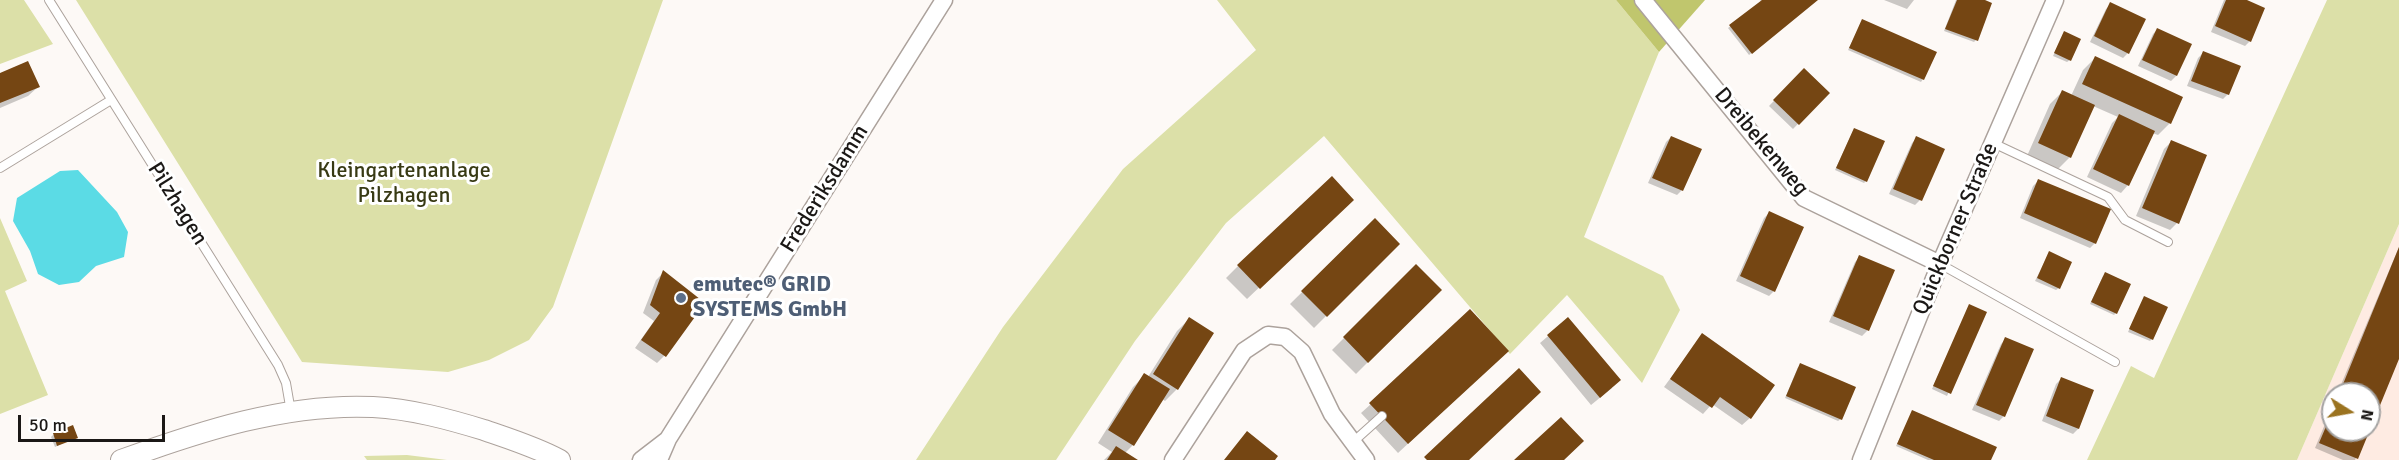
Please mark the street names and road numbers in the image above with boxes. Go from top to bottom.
street label: Dreibekenweg [1708,83,1814,201]
street label: Frederiksdamm [775,120,875,258]
street label: Quickborner Straße [1908,139,2004,319]
street label: Pilzhagen [141,158,213,250]

